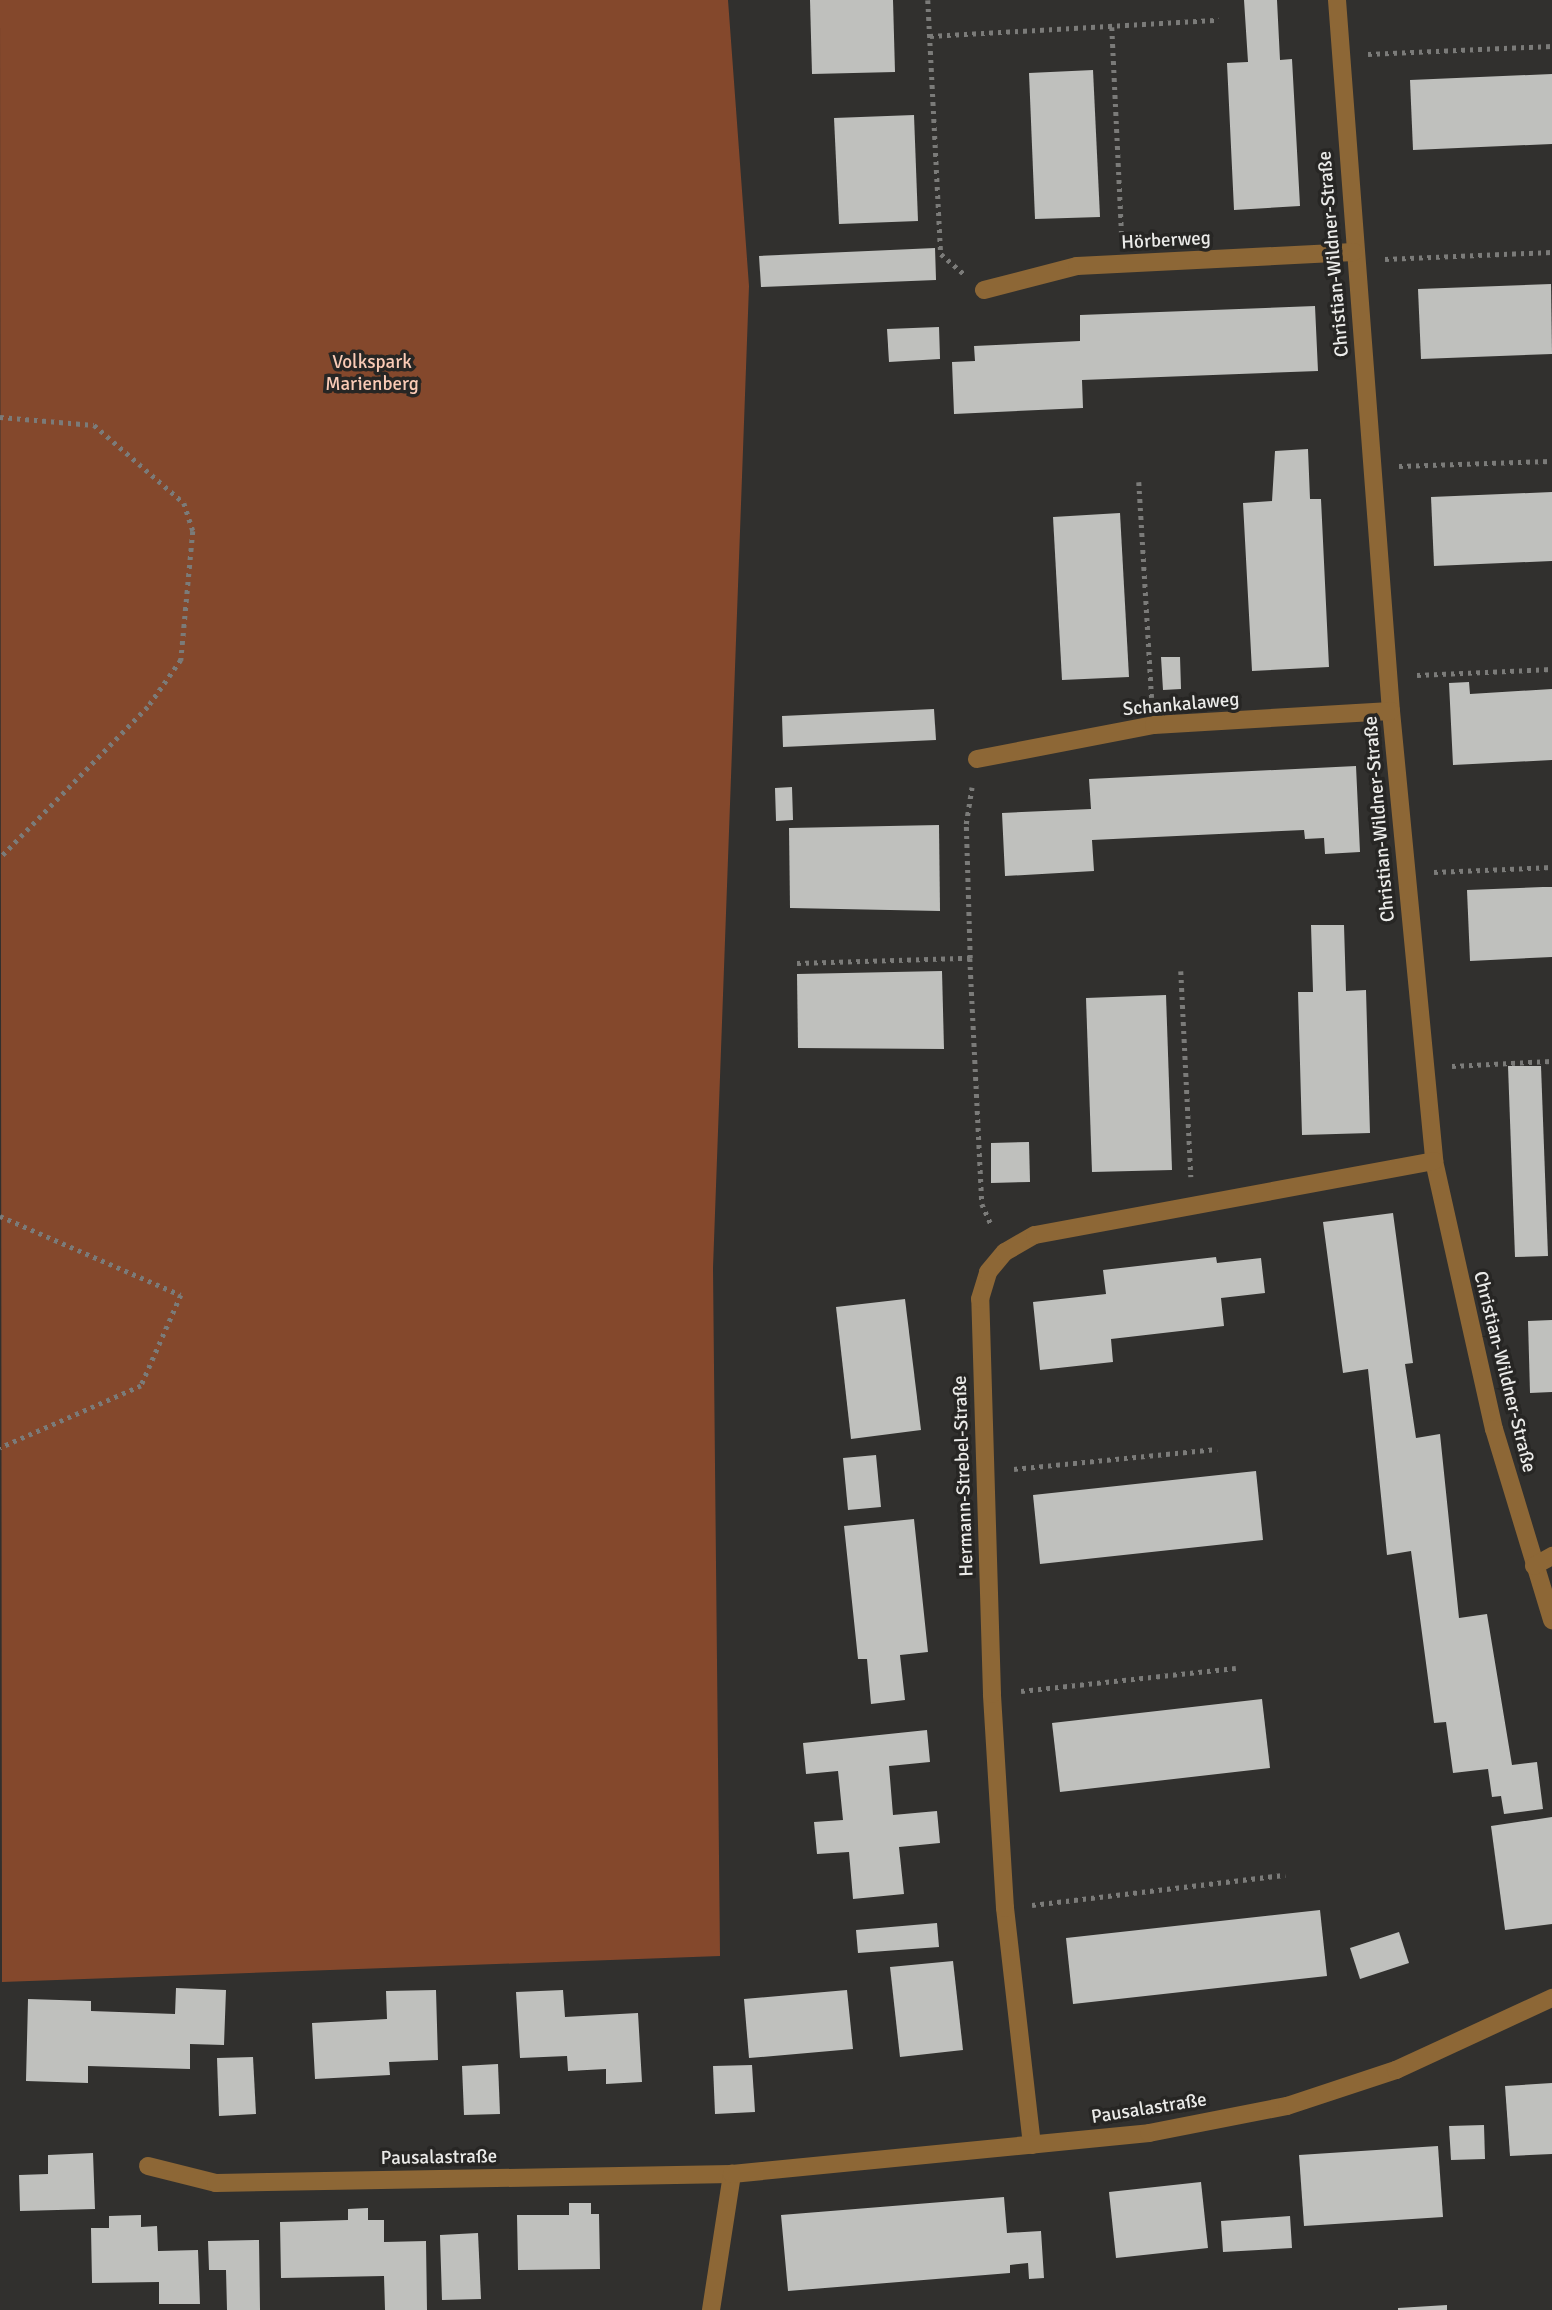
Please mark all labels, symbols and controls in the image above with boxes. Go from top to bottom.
street label: Christian-Wildner-Straße [1314,150,1354,358]
street label: Hörberweg [1121,227,1211,255]
park label: Volkspark Marienberg [325,352,419,396]
street label: Schankalaweg [1122,689,1240,721]
street label: Christian-Wildner-Straße [1360,715,1400,923]
street label: Christian-Wildner-Straße [1468,1269,1540,1475]
street label: Hermann-Strebel-Straße [949,1375,979,1577]
street label: Pausalastraße [1090,2089,1208,2129]
street label: Pausalastraße [381,2146,497,2170]

